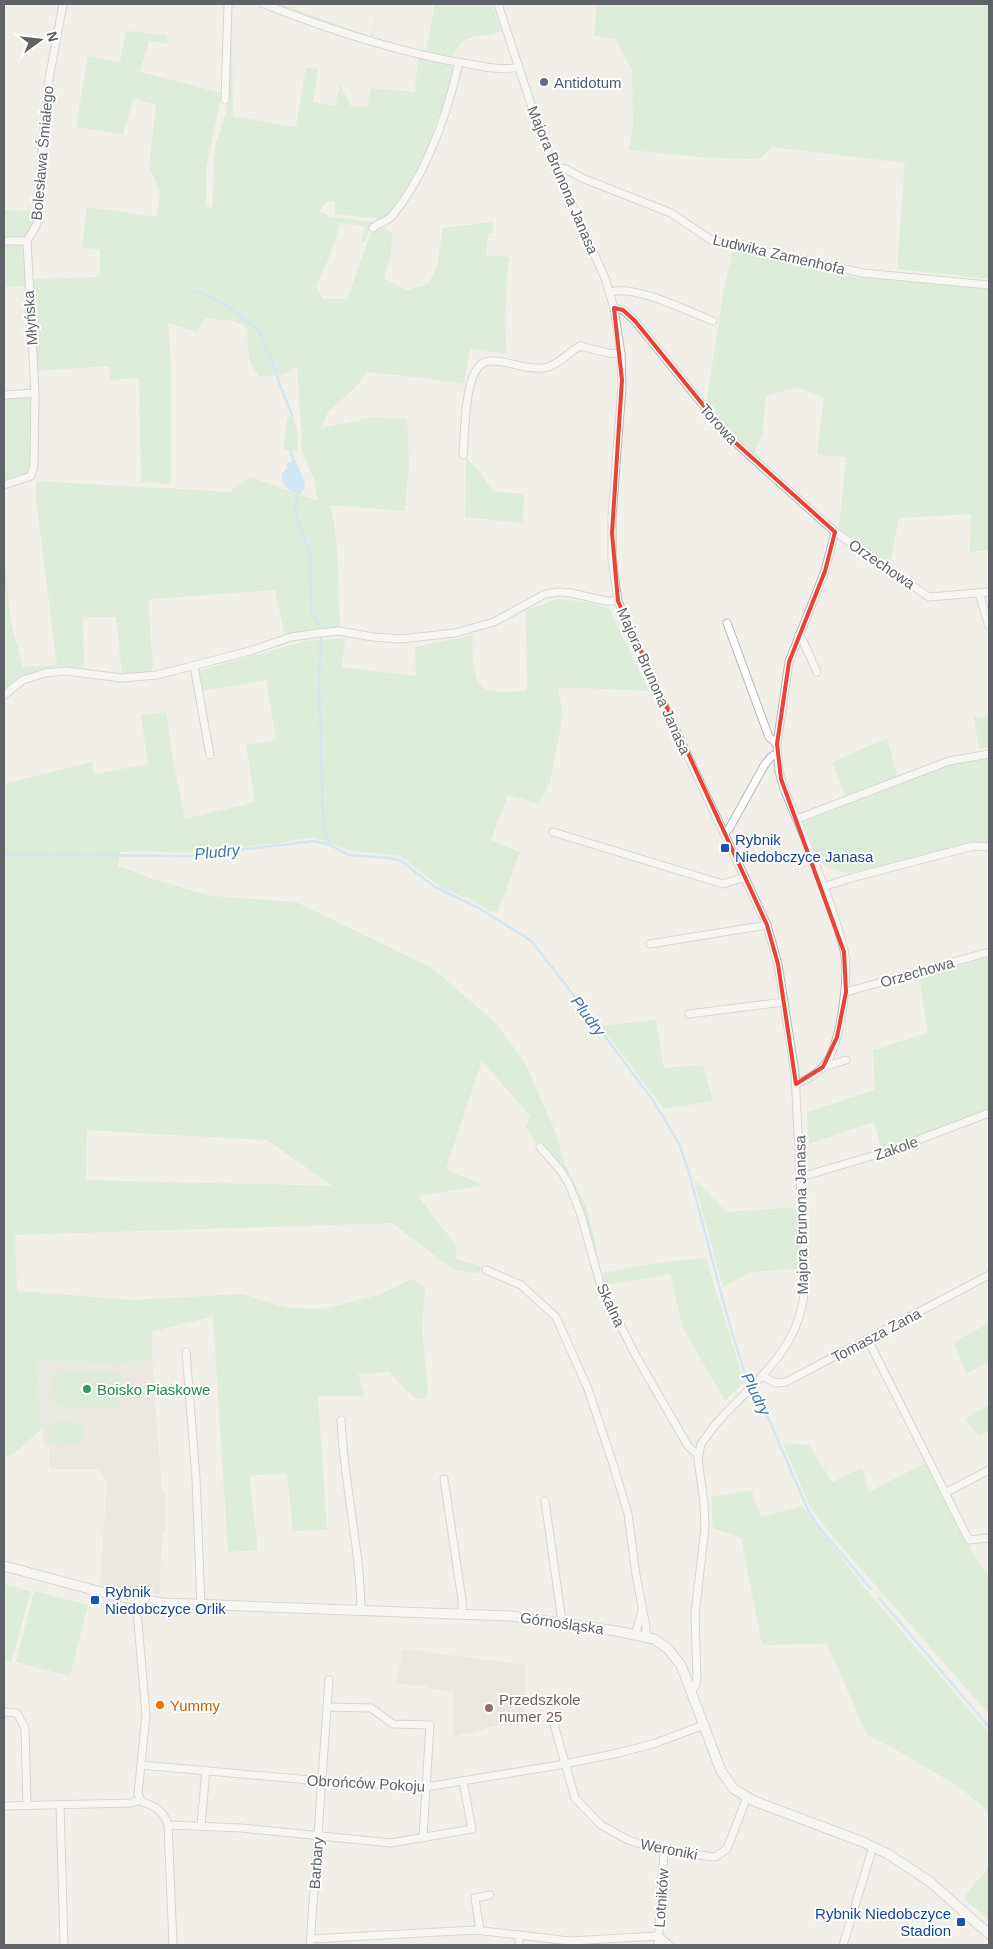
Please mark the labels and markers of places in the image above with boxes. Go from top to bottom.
place label: Antidotum [554,74,622,91]
marker: Antidotum [538,76,550,88]
place label: Rybnik Niedobczyce Janasa [735,831,874,865]
marker: Rybnik Niedobczyce Janasa [719,842,731,854]
place label: Boisko Piaskowe [97,1381,210,1398]
marker: Boisko Piaskowe [81,1383,93,1395]
place label: Rybnik Niedobczyce Orlik [105,1583,226,1617]
marker: Rybnik Niedobczyce Orlik [89,1594,101,1606]
place label: Przedszkole numer 25 [499,1691,581,1725]
place label: Yummy [170,1697,221,1714]
marker: Yummy [154,1699,166,1711]
marker: Przedszkole numer 25 [483,1702,495,1714]
place label: Rybnik Niedobczyce Stadion [815,1905,951,1939]
marker: Rybnik Niedobczyce Stadion [955,1916,967,1928]

